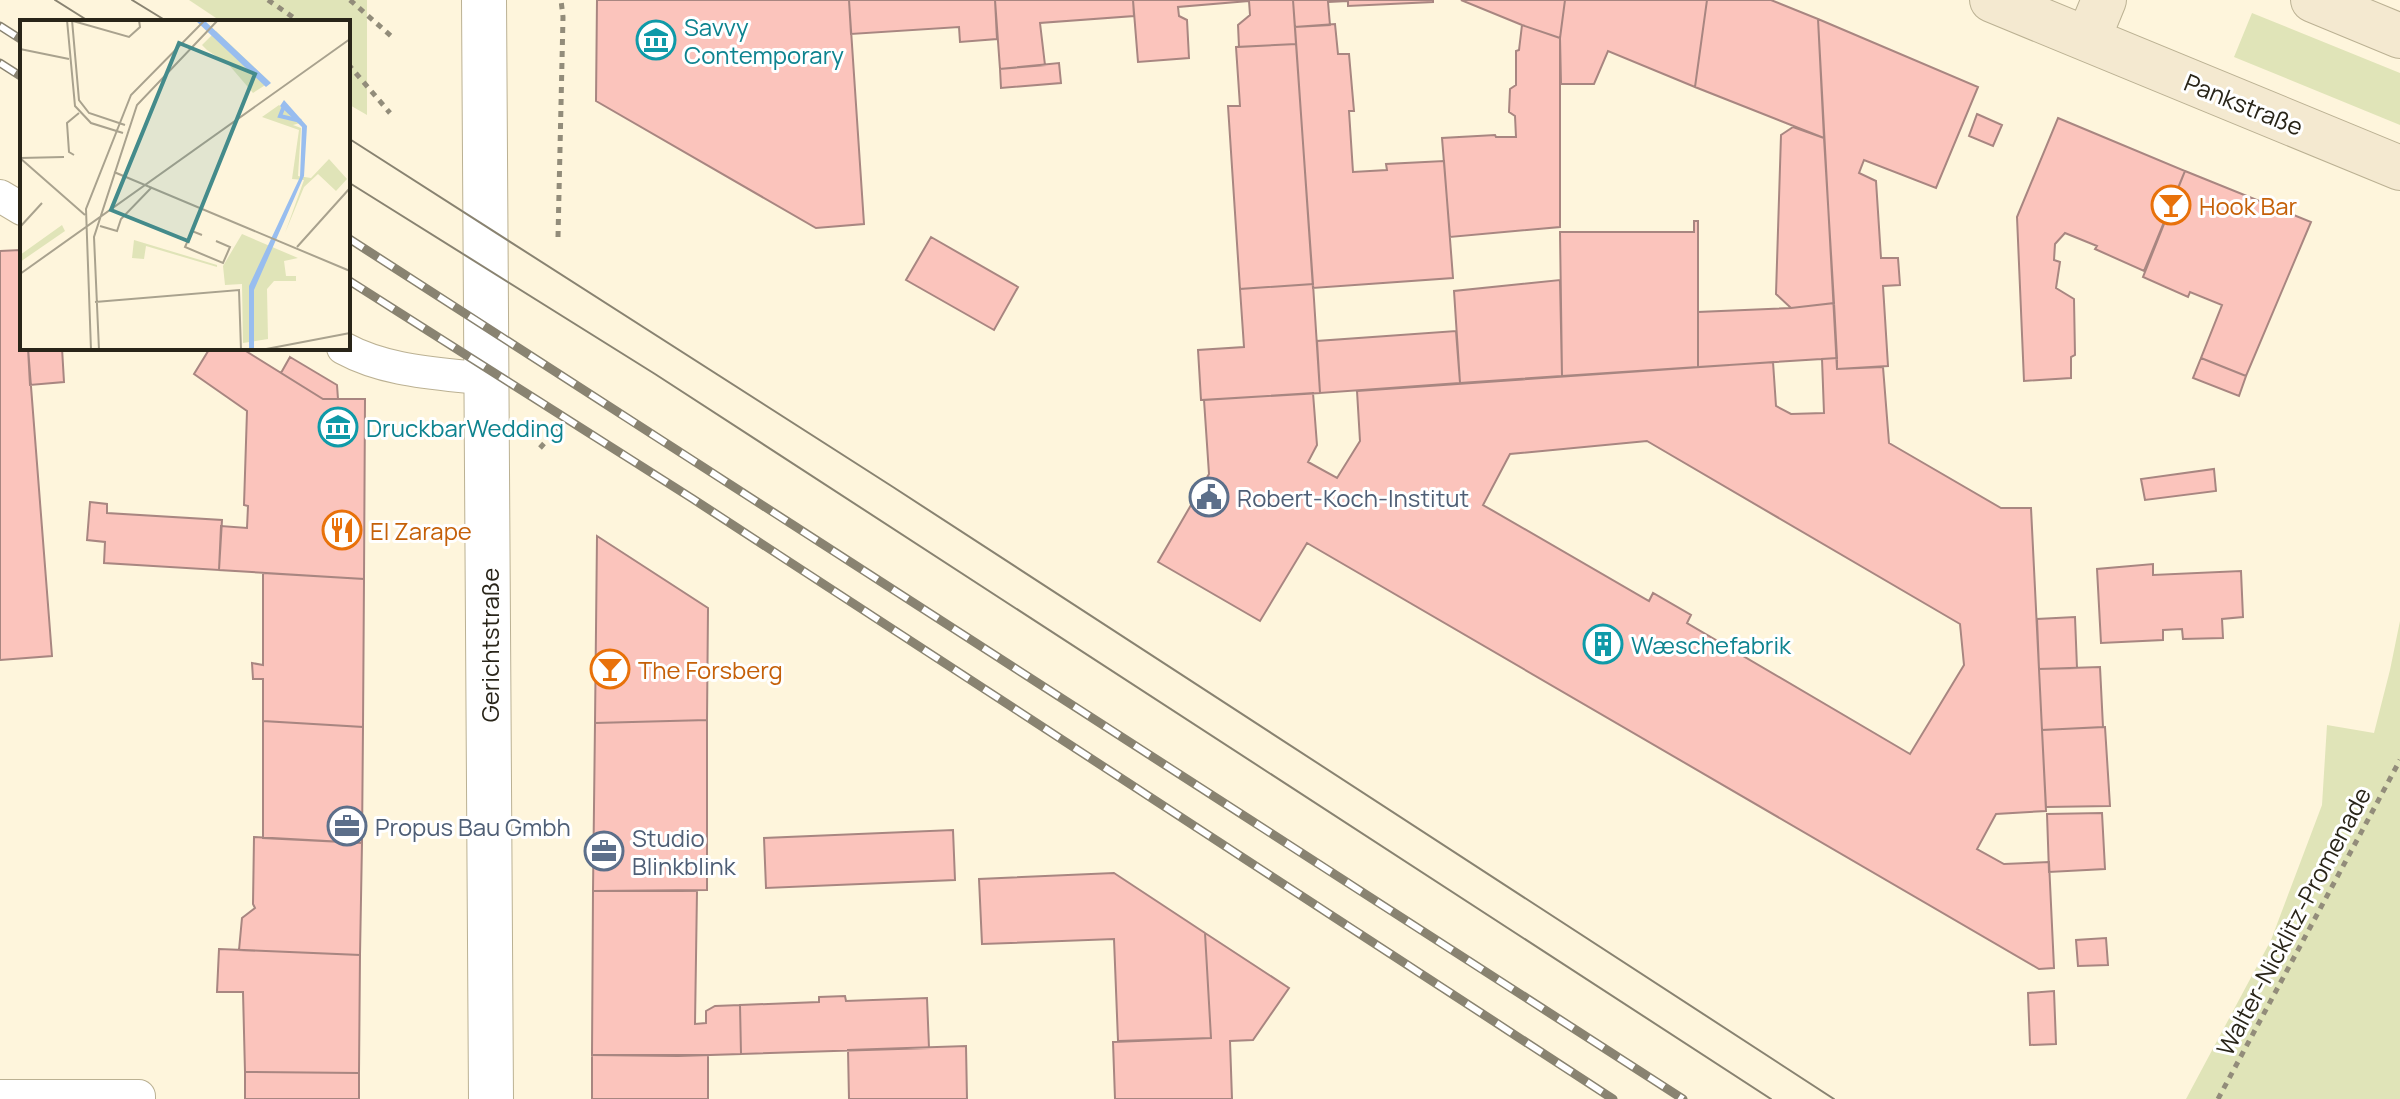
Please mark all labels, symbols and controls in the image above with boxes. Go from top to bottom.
place label: Savvy Contemporary [684,10,844,71]
museum icon: Savvy Contemporary [635,19,677,61]
inset map [20,20,350,350]
street label: Pankstraße [2180,65,2308,143]
bar icon: Hook Bar [2150,184,2192,226]
place label: Hook Bar [2199,189,2298,222]
museum icon: DruckbarWedding [317,406,359,448]
place label: DruckbarWedding [366,411,564,444]
public building icon: Robert-Koch-Institut [1188,476,1230,518]
place label: Robert-Koch-Institut [1237,481,1469,514]
restaurant icon: El Zarape [321,509,363,551]
place label: El Zarape [370,514,472,547]
street label: Gerichtstraße [473,568,506,722]
building icon: Wæschefabrik [1582,623,1624,665]
place label: Wæschefabrik [1631,628,1792,661]
bar icon: The Forsberg [589,648,631,690]
place label: The Forsberg [638,653,783,686]
street label: Walter-Nicklitz-Promenade [2208,781,2378,1061]
office icon: Propus Bau Gmbh [326,805,368,847]
place label: Propus Bau Gmbh [375,810,571,843]
place label: Studio Blinkblink [632,821,737,882]
office icon: Studio Blinkblink [583,830,625,872]

